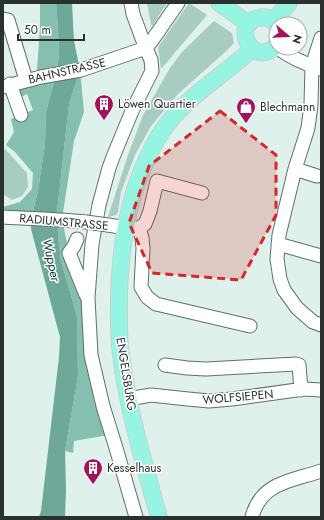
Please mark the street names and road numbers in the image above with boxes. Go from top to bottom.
street label: BAHNSTRASSE [27,53,107,89]
street label: RADIUMSTRASSE [19,209,109,235]
street label: ENGELSBURG [111,336,141,412]
street label: WOLFSIEPEN [202,385,274,409]

